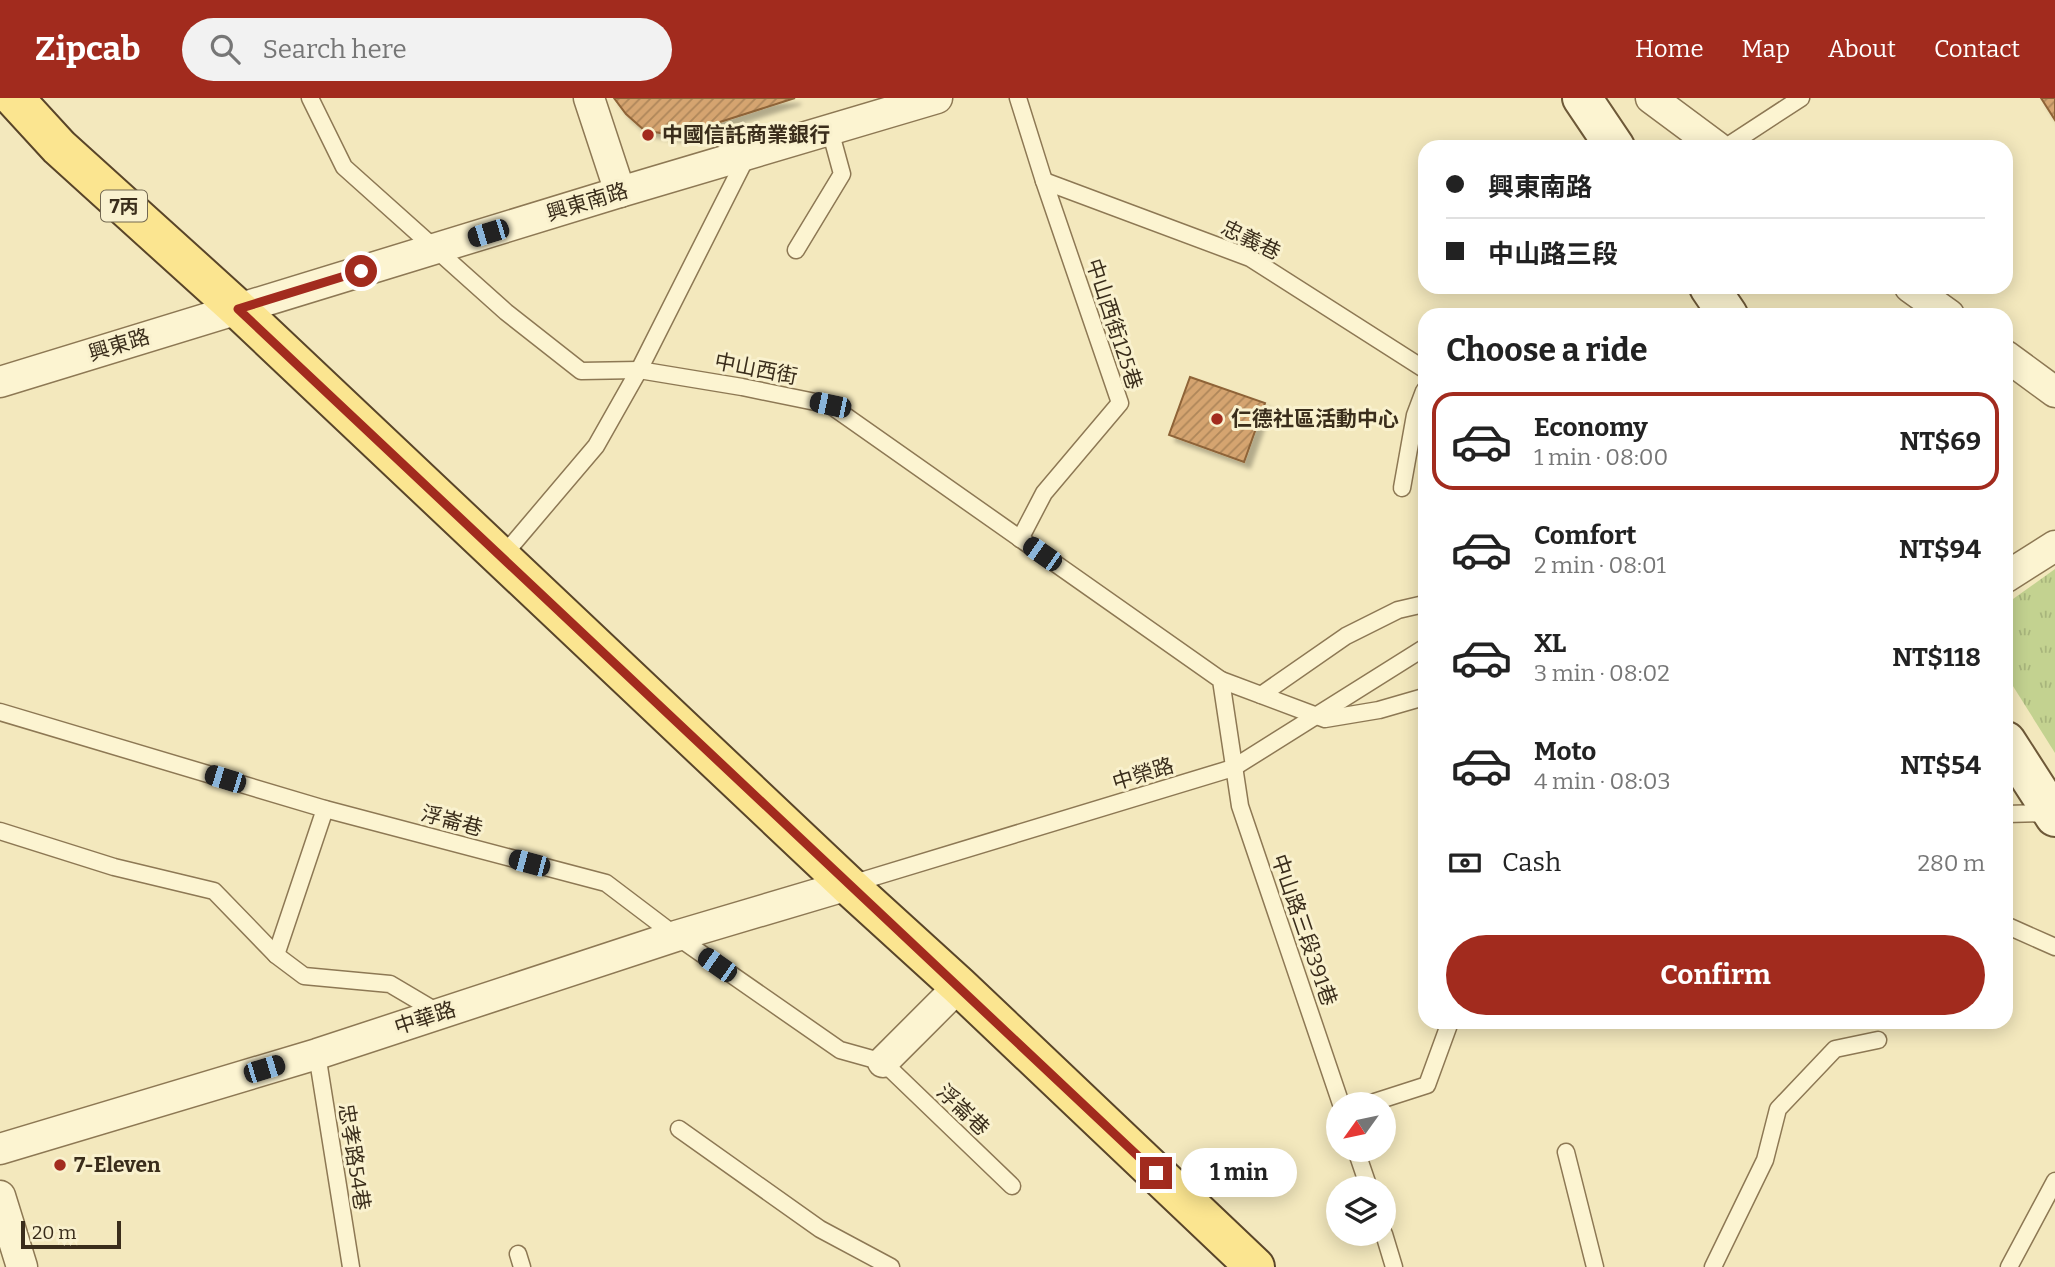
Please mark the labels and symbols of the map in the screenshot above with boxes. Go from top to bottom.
place label: 中國信託商業銀行 [662,122,830,148]
marker: 中國信託商業銀行 [640,127,656,143]
street label: 興東南路 [543,177,631,227]
road number: 7丙 [101,190,147,222]
street label: 忠義巷 [1217,215,1285,265]
car [465,217,512,249]
route start [345,255,377,287]
street label: 中山西街125巷 [1081,255,1147,393]
street label: 興東路 [85,323,153,367]
street label: 中山西街 [712,348,800,390]
car [808,390,853,420]
place label: 仁德社區活動中心 [1231,406,1399,432]
marker: 仁德社區活動中心 [1209,411,1225,427]
car [1019,533,1066,575]
street label: 中榮路 [1109,752,1177,796]
car [202,763,249,795]
street label: 浮崙巷 [418,800,486,842]
car [506,847,553,879]
street label: 中山路三段391巷 [1266,851,1342,1009]
car [694,944,741,986]
street label: 中華路 [391,996,459,1040]
car [241,1053,288,1085]
street label: 浮崙巷 [931,1079,995,1141]
north arrow [1326,1092,1396,1162]
street label: 忠孝路54巷 [333,1102,375,1212]
callout: 1 min [1180,1148,1296,1198]
place label: 7-Eleven [74,1152,161,1178]
marker: 7-Eleven [52,1157,68,1173]
route end [1140,1157,1172,1189]
scale bar [21,1218,121,1250]

